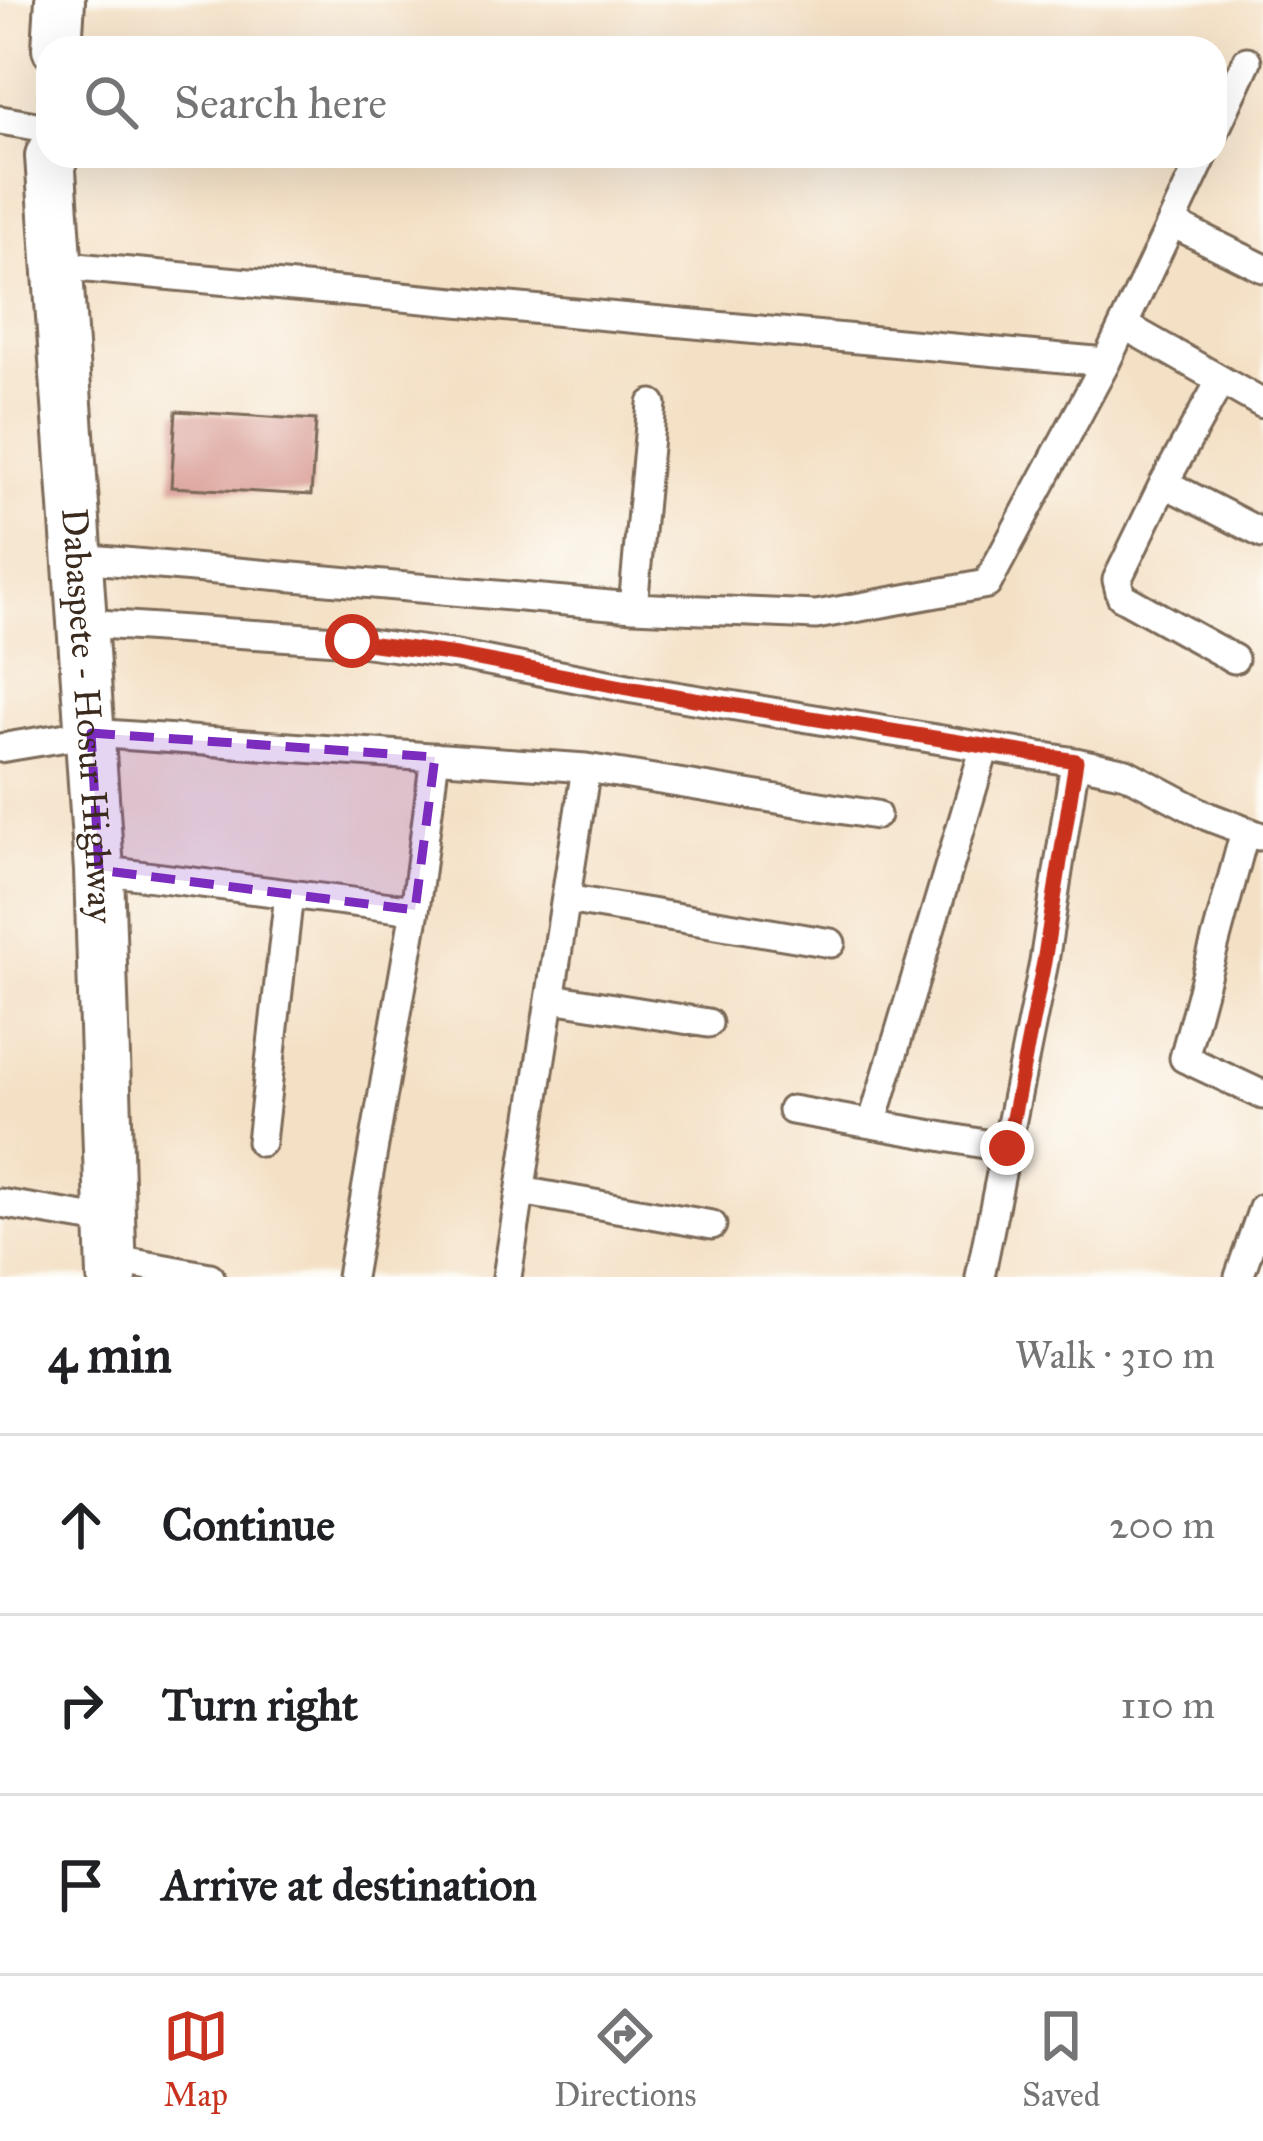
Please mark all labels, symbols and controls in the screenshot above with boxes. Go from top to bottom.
search box [36,36,1227,168]
icon: search [78,69,144,135]
text: Search here [174,75,387,130]
street label: Dabaspete - Hosur Highway [52,507,123,925]
route start [325,614,379,668]
route end [980,1121,1034,1175]
text: 4 min [48,1324,172,1386]
text: Walk · 310 m [1015,1331,1215,1379]
icon: ahead [48,1492,114,1558]
text: Continue [162,1497,335,1552]
text: 200 m [1109,1501,1215,1549]
icon: right [48,1672,114,1738]
text: Turn right [162,1677,358,1732]
text: 110 m [1120,1681,1215,1729]
icon: arrive [48,1852,114,1918]
text: Arrive at destination [162,1857,537,1912]
tab: Map [163,2003,229,2115]
tab: Directions [554,2003,696,2115]
tab: Saved [1022,2003,1100,2115]

